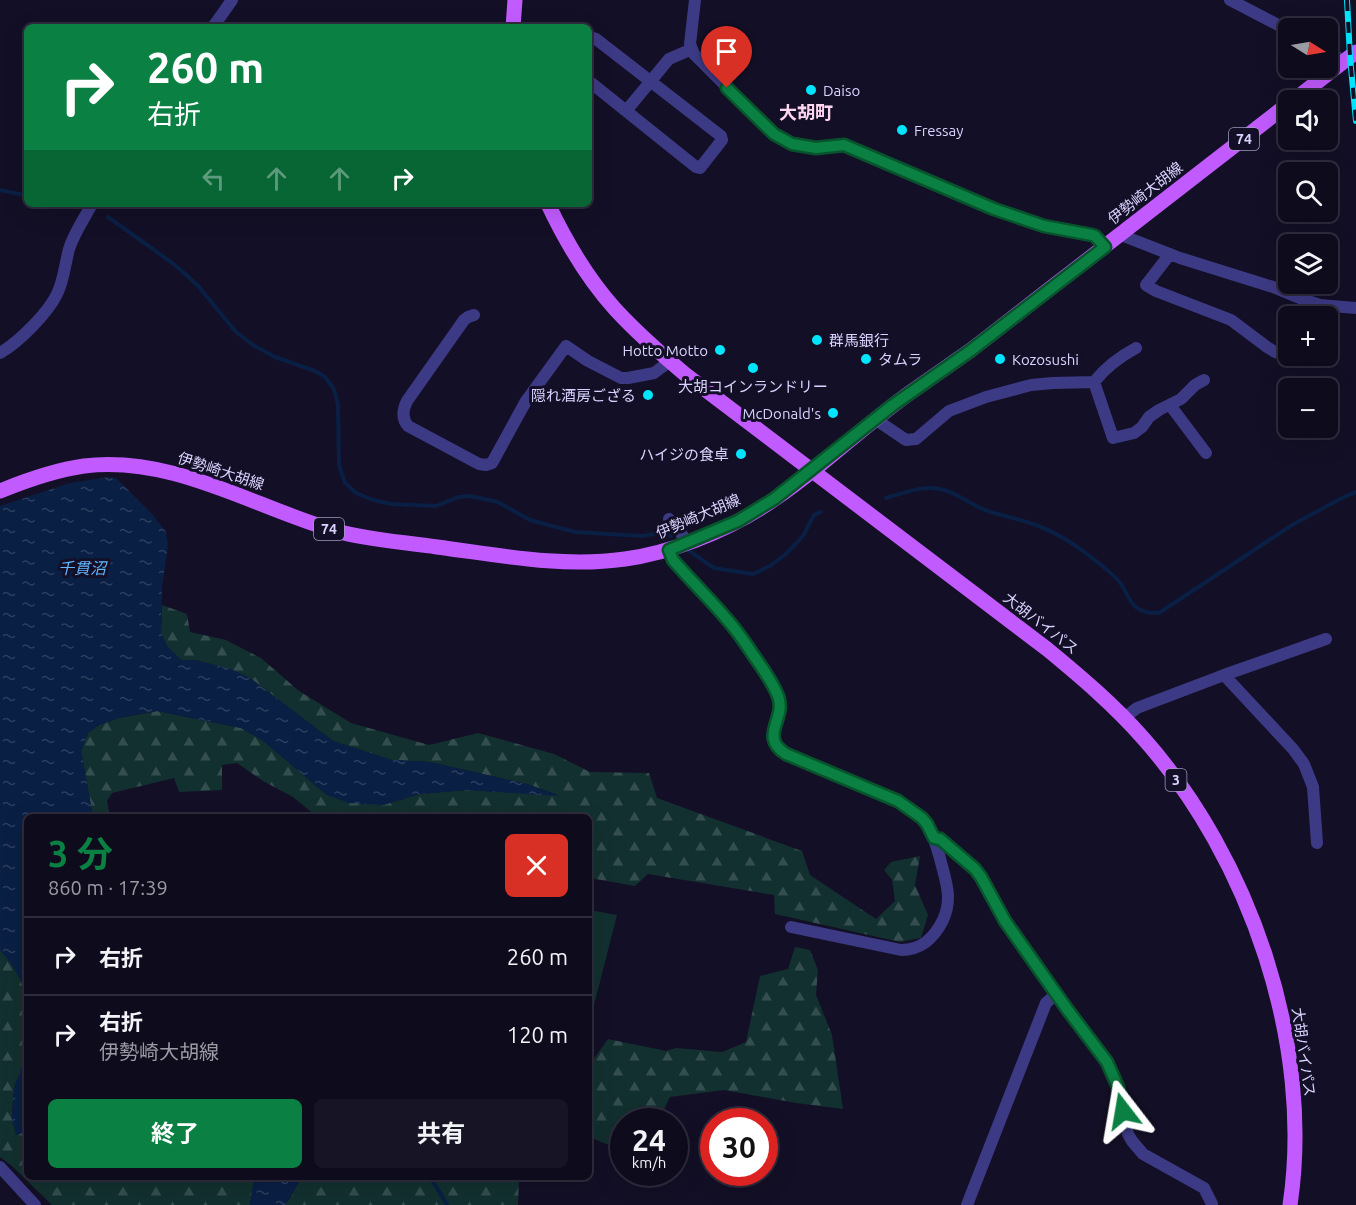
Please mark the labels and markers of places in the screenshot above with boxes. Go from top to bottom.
pin [701,26,752,88]
place label: Daiso [823,82,860,99]
marker: Daiso [804,83,818,97]
place label: Fressay [914,122,964,139]
marker: Fressay [895,123,909,137]
place label: 群馬銀行 [829,332,889,349]
marker: 群馬銀行 [810,333,824,347]
place label: Hotto Motto [622,342,708,359]
marker: Hotto Motto [713,343,727,357]
place label: タムラ [878,351,922,368]
place label: Kozosushi [1012,351,1079,368]
marker: タムラ [859,352,873,366]
marker: Kozosushi [993,352,1007,366]
marker: 大胡コインランドリー [746,361,760,375]
place label: 大胡コインランドリー [678,378,828,395]
place label: 隠れ酒房ござる [531,387,636,404]
marker: 隠れ酒房ござる [641,388,655,402]
place label: McDonald's [743,405,821,422]
marker: McDonald's [826,406,840,420]
place label: ハイジの食卓 [639,446,729,463]
marker: ハイジの食卓 [734,447,748,461]

